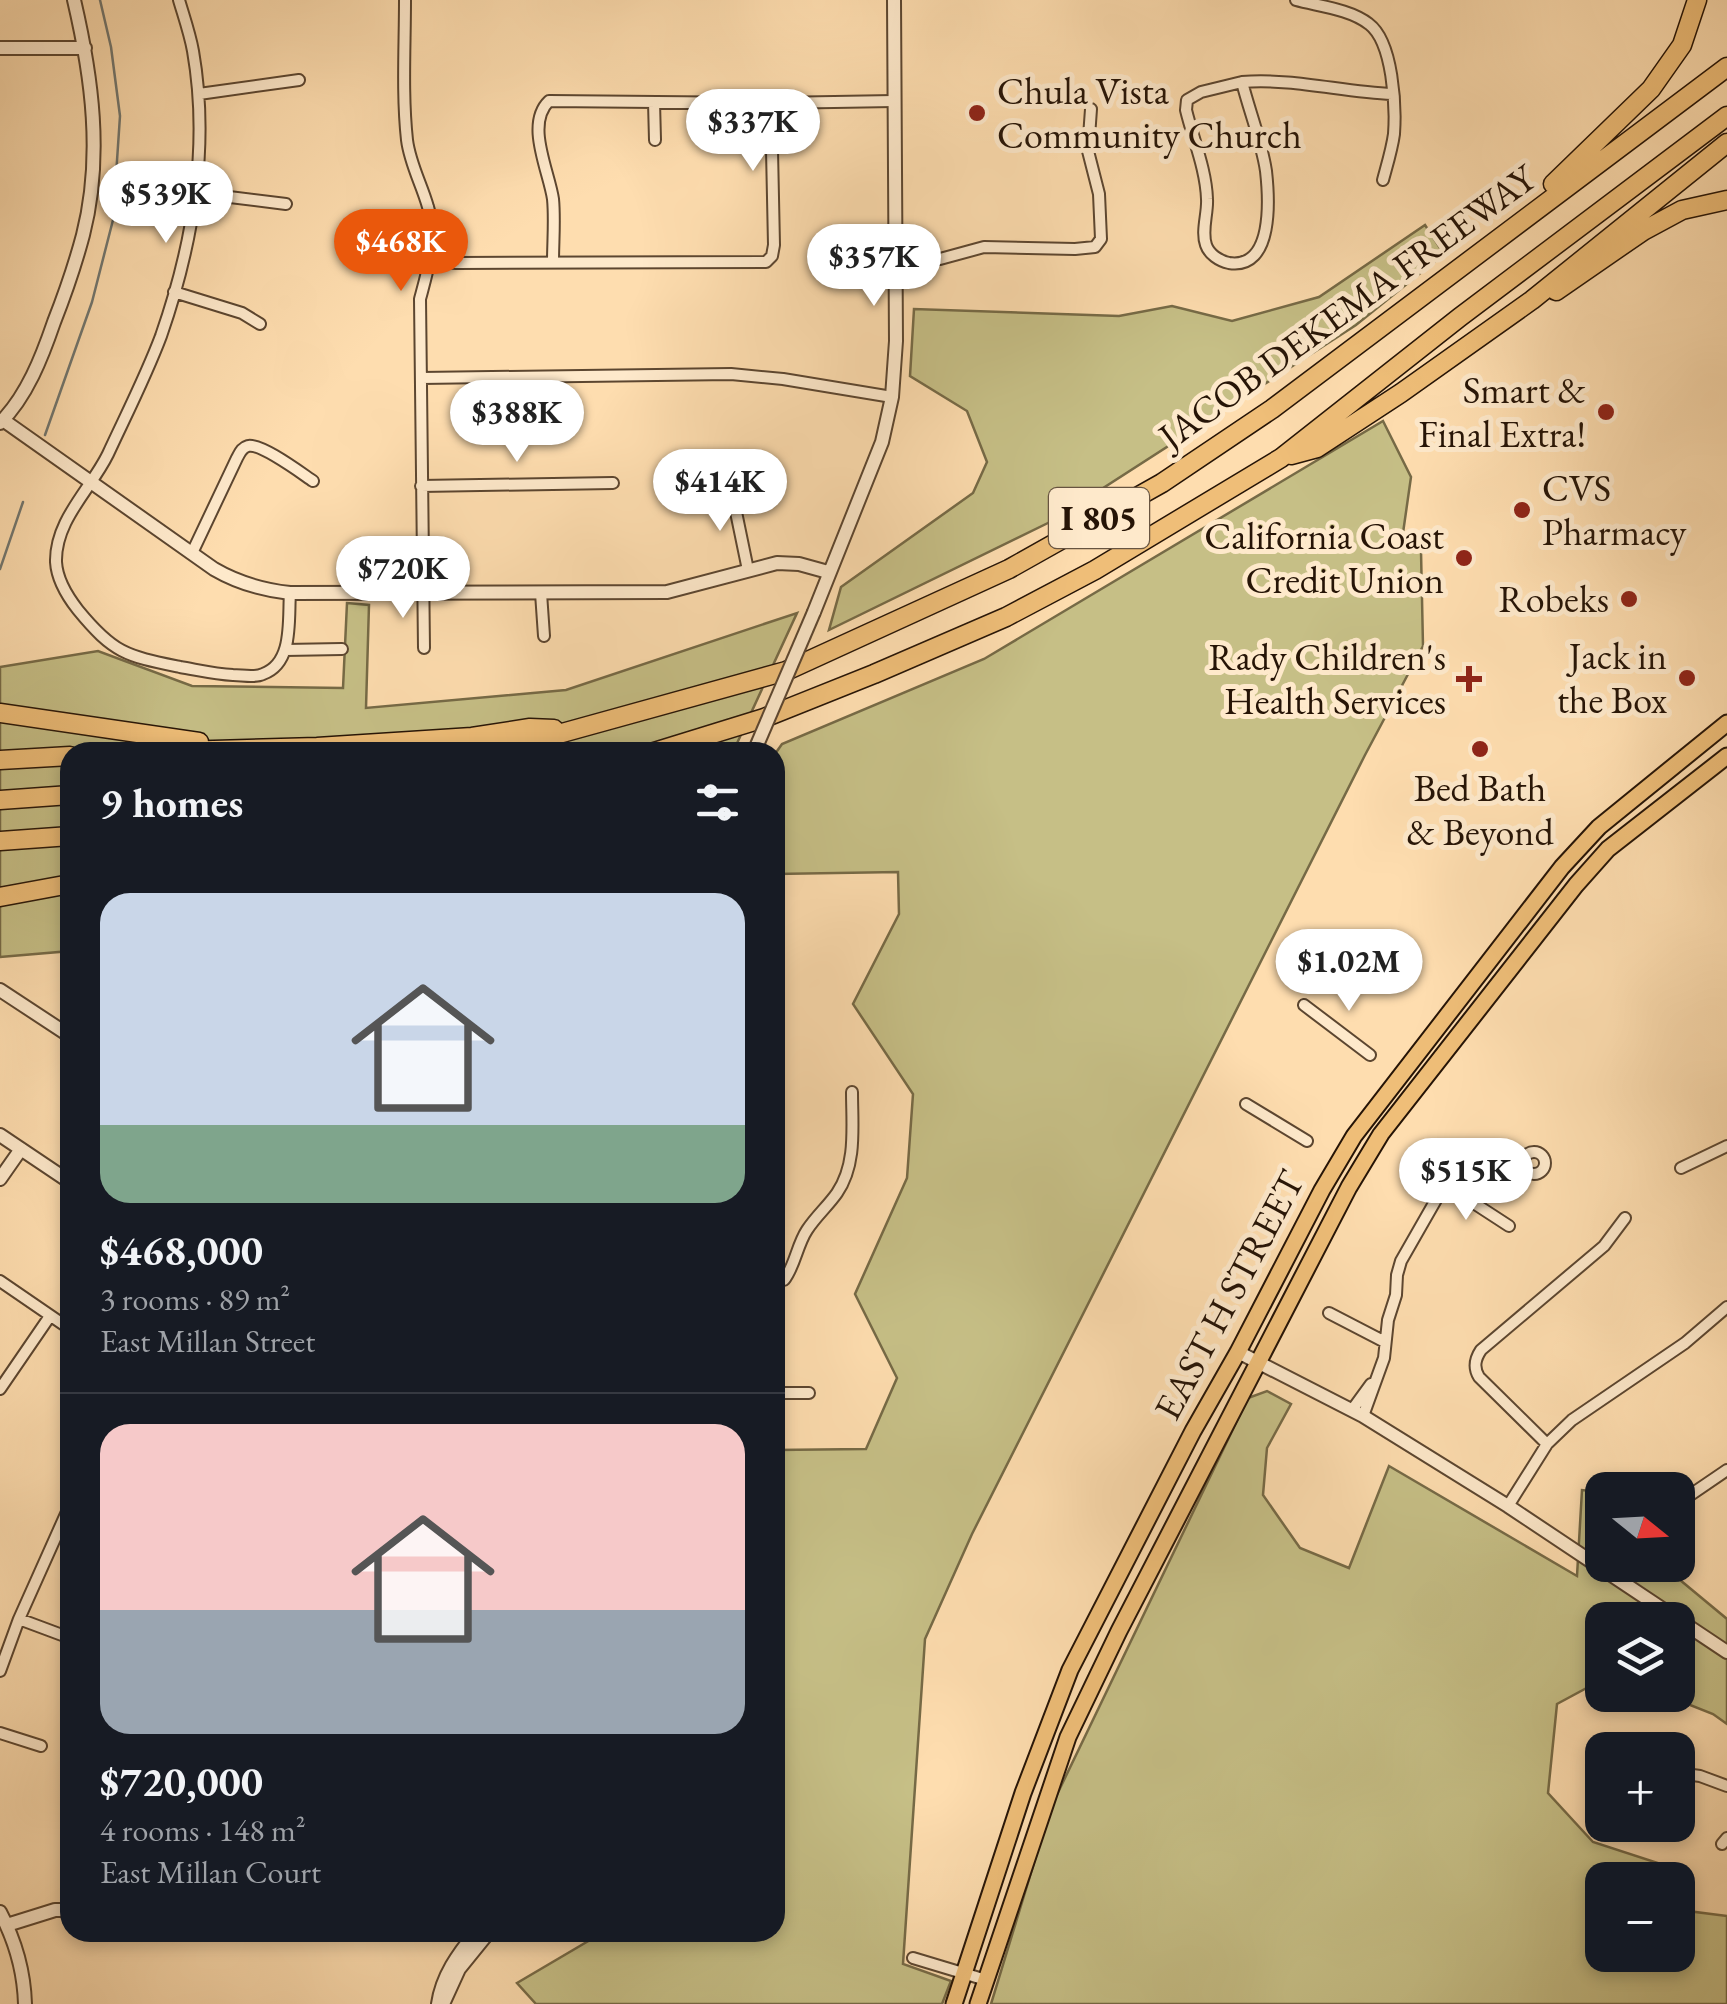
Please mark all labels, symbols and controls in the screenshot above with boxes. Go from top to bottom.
place label: Chula Vista Community Church [997,66,1302,159]
pin: $337K [683,89,823,174]
text: $337K [708,100,798,142]
marker: Chula Vista Community Church [966,102,988,124]
street label: JACOB DEKEMA FREEWAY [1146,152,1546,462]
pin: $539K [96,161,236,246]
text: $539K [121,172,211,214]
pin: $468K [331,209,471,294]
text: $468K [356,220,446,262]
pin: $357K [804,224,944,309]
text: $357K [829,235,919,277]
place label: Smart & Final Extra! [1418,365,1586,458]
pin: $388K [447,380,587,465]
text: $388K [472,391,562,433]
marker: Smart & Final Extra! [1595,401,1617,423]
pin: $414K [650,449,790,534]
text: $414K [675,460,765,502]
place label: CVS Pharmacy [1542,463,1687,556]
road number: I 805 [1049,488,1149,548]
marker: CVS Pharmacy [1511,499,1533,521]
place label: California Coast Credit Union [1204,511,1444,604]
pin: $720K [333,536,473,621]
text: $720K [358,547,448,589]
marker: California Coast Credit Union [1453,547,1475,569]
place label: Robeks [1499,574,1609,623]
marker: Robeks [1618,588,1640,610]
place label: Jack in the Box [1557,631,1668,724]
place label: Rady Children's Health Services [1209,632,1446,725]
marker: Rady Children's Health Services [1456,666,1482,692]
marker: Jack in the Box [1676,667,1698,689]
marker: Bed Bath & Beyond [1469,738,1491,760]
place label: Bed Bath & Beyond [1406,763,1554,856]
text: 9 homes [100,775,243,830]
icon: filters [690,775,745,830]
pin: $1.02M [1268,929,1430,1014]
text: $1.02M [1298,940,1400,982]
icon: home [333,958,513,1138]
pin: $515K [1396,1138,1536,1223]
text: $515K [1421,1149,1511,1191]
street label: EAST H STREET [1142,1161,1315,1428]
text: $468,000 [100,1223,263,1278]
text: 3 rooms · 89 m² [100,1278,290,1320]
text: East Millan Street [100,1320,315,1362]
north arrow [1585,1472,1695,1582]
map controls [1585,1472,1695,1972]
icon: home [333,1489,513,1669]
button: layers [1585,1602,1695,1712]
button: + [1585,1732,1695,1842]
text: $720,000 [100,1754,263,1809]
text: 4 rooms · 148 m² [100,1809,306,1851]
text: East Millan Court [100,1851,321,1893]
button: − [1585,1862,1695,1972]

